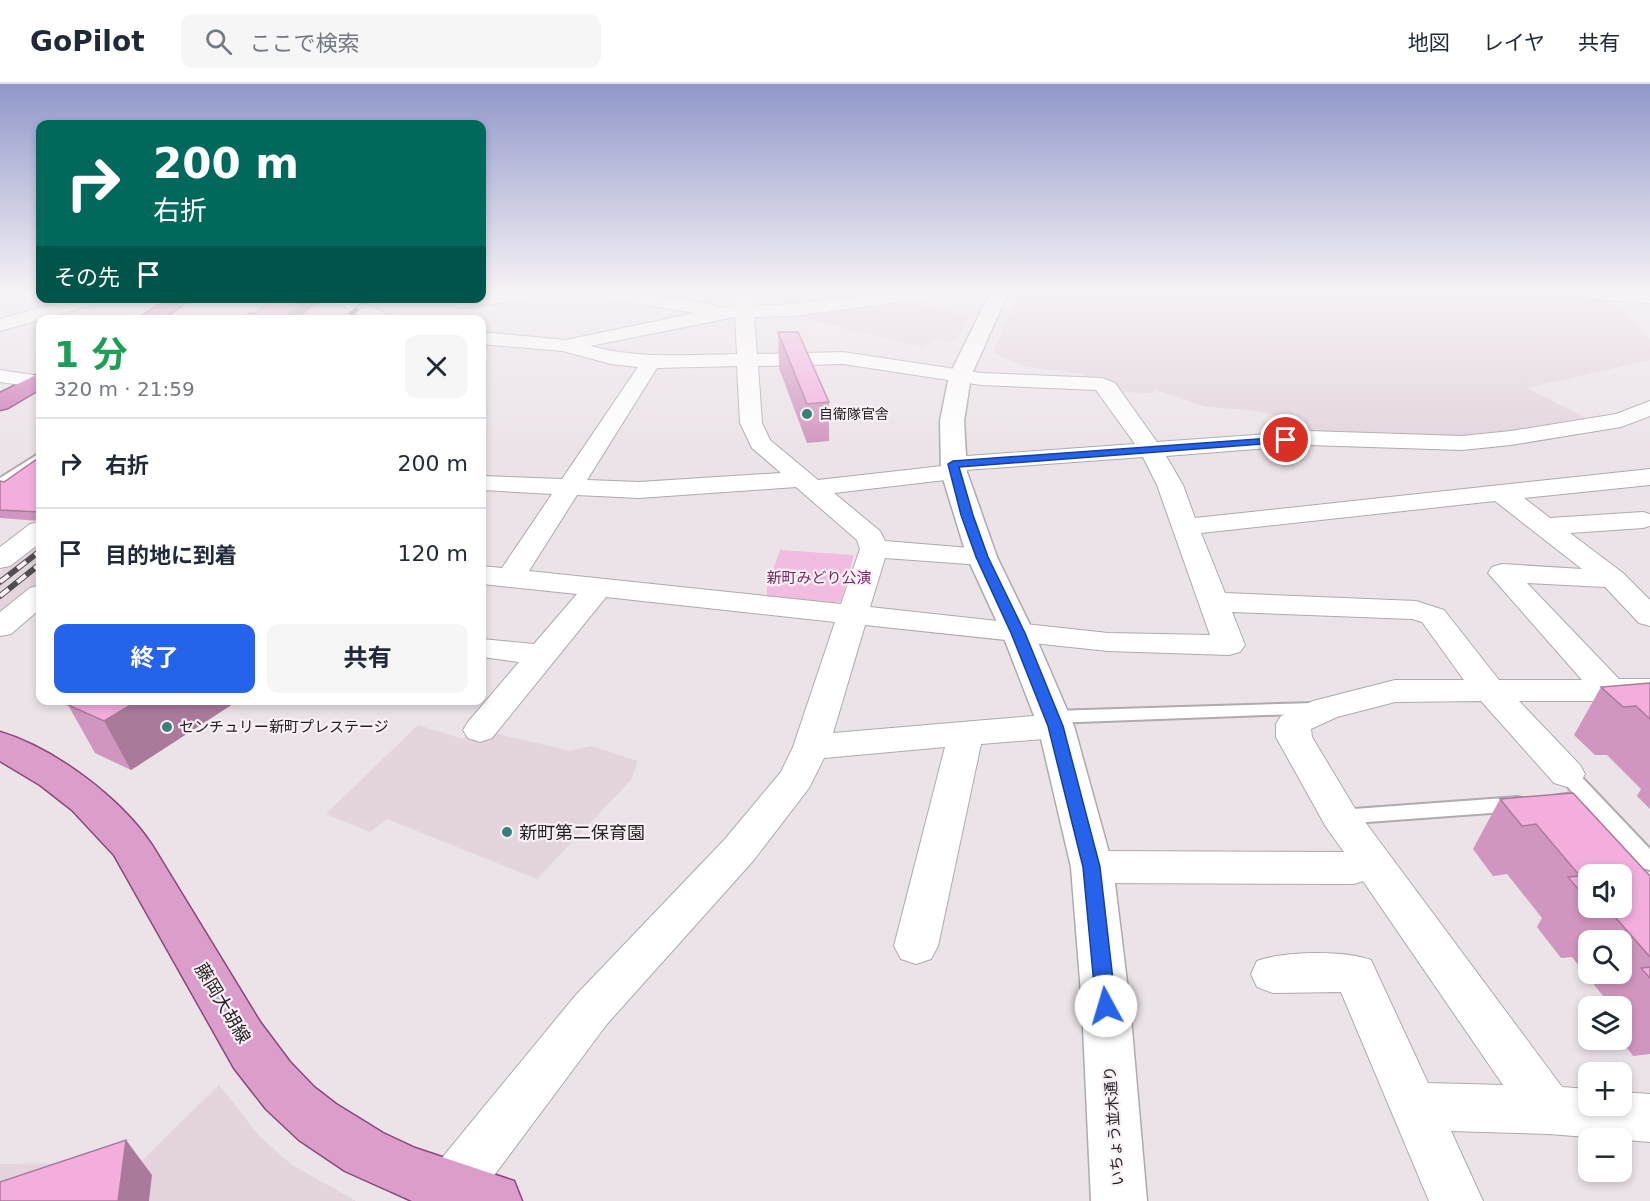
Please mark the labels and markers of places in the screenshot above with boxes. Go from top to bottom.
place label: 自衛隊官舎 [819,406,889,422]
marker: 自衛隊官舎 [800,407,814,421]
pin [1260,414,1311,465]
place label: センチュリー新町プレステージ [179,718,389,736]
marker: センチュリー新町プレステージ [160,720,174,734]
place label: 新町第二保育園 [519,822,645,843]
marker: 新町第二保育園 [500,825,514,839]

